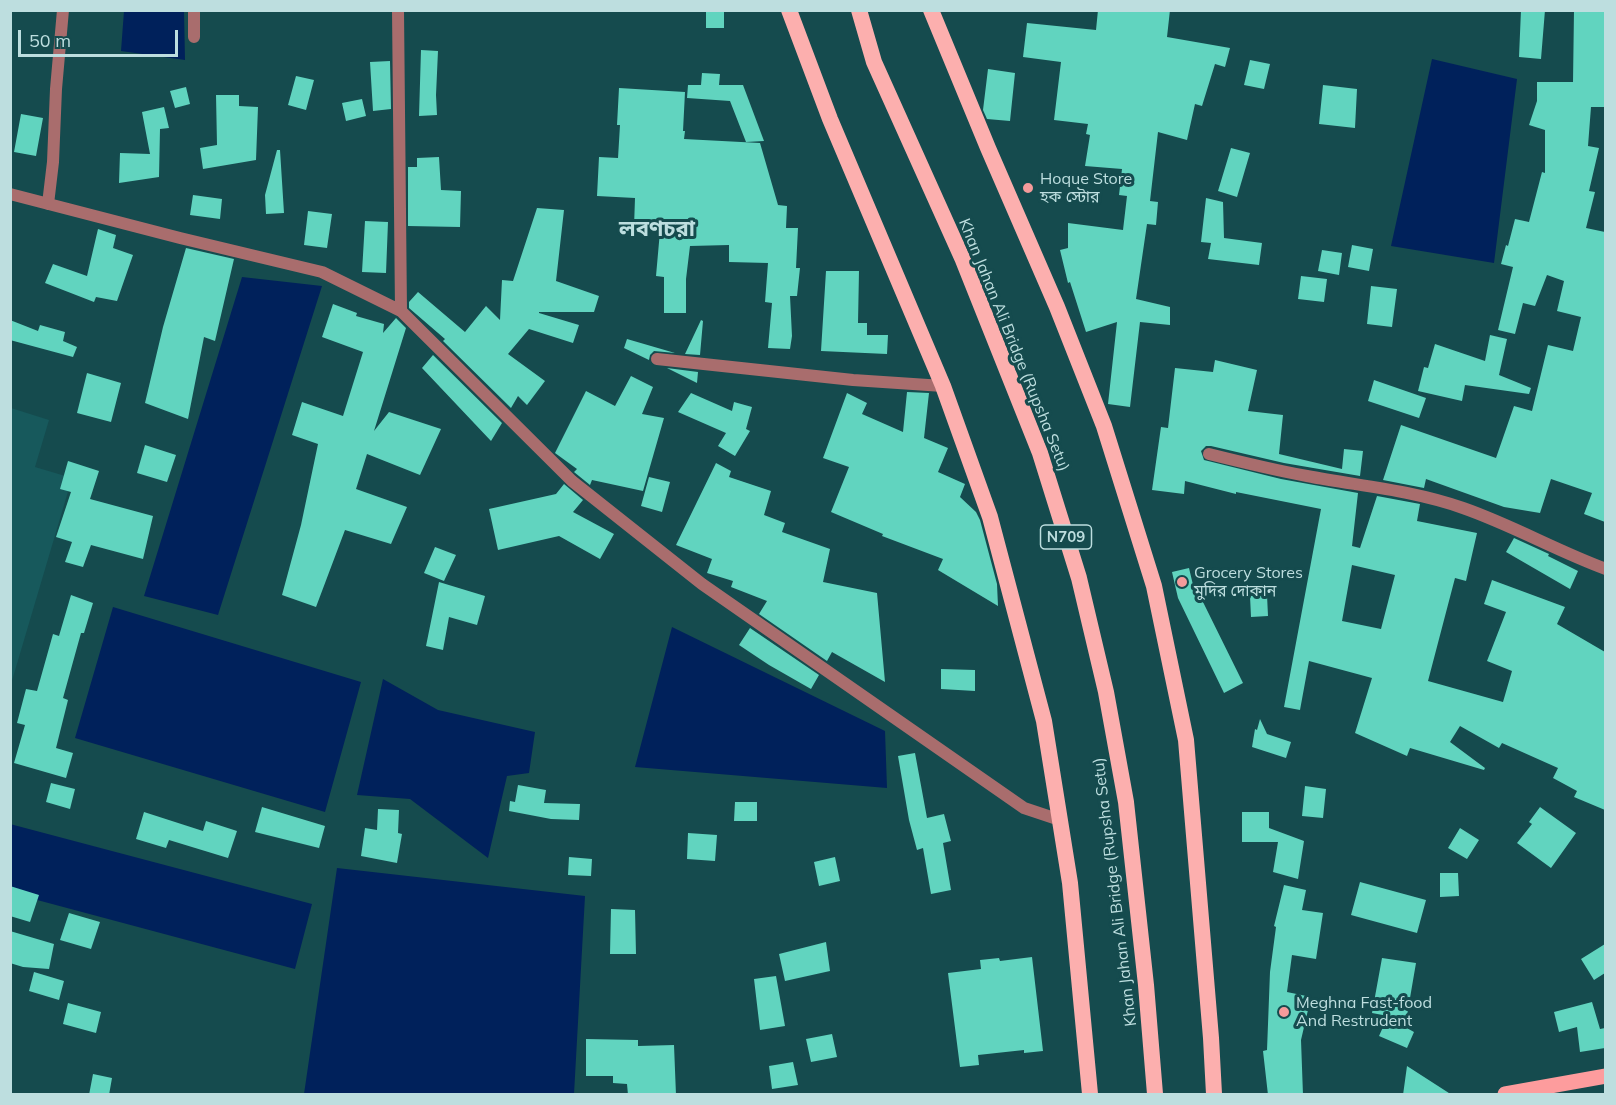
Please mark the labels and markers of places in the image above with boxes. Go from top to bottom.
place label: Hoque Store হক স্টোর [1040,169,1132,207]
marker: Hoque Store হক স্টোর [1021,181,1035,195]
place label: Grocery Stores মুদির দোকান [1194,563,1303,601]
marker: Grocery Stores মুদির দোকান [1175,575,1189,589]
place label: Meghna Fast-food And Restrudent [1296,993,1432,1031]
marker: Meghna Fast-food And Restrudent [1277,1005,1291,1019]

